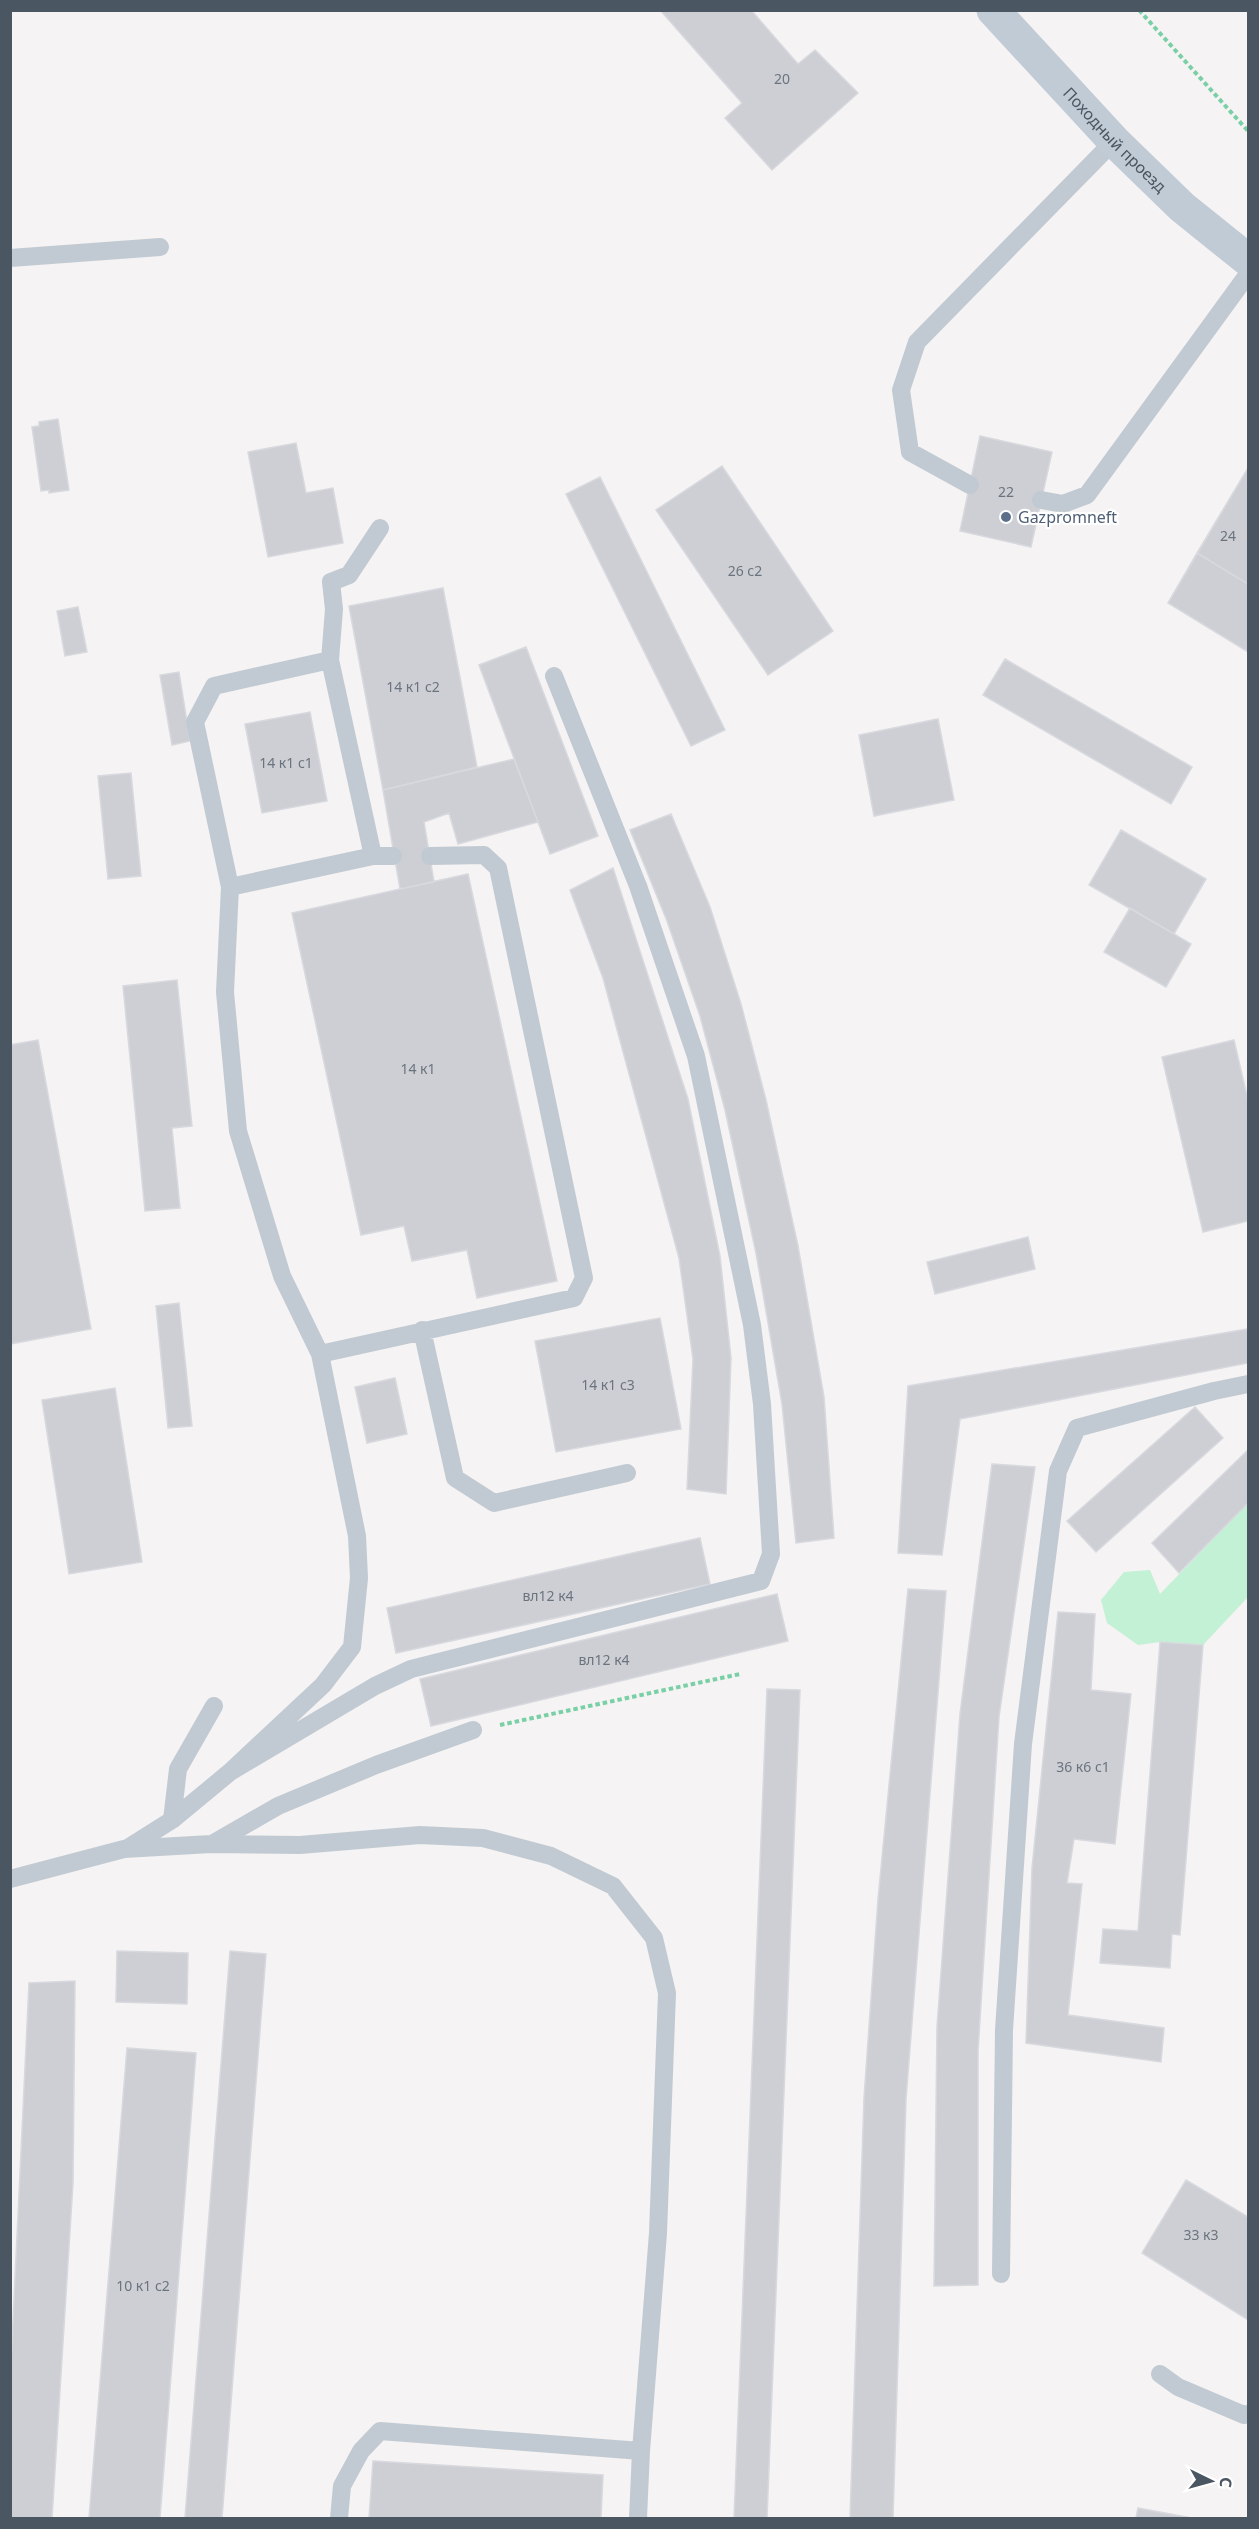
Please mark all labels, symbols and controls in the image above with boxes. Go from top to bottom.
house number: 20 [774,69,790,88]
street label: Походный проезд [1058,82,1172,197]
house number: 22 [998,482,1014,501]
place label: Gazpromneft [1018,506,1117,528]
marker: Gazpromneft [999,510,1013,524]
house number: 24 [1220,526,1236,545]
house number: 26 с2 [728,561,762,580]
house number: 14 к1 с2 [386,677,440,696]
house number: 14 к1 с1 [259,753,313,772]
house number: 14 к1 [400,1059,436,1078]
house number: 14 к1 с3 [581,1375,635,1394]
house number: вл12 к4 [522,1586,574,1605]
house number: вл12 к4 [578,1650,630,1669]
house number: 36 к6 с1 [1056,1757,1110,1776]
house number: 33 к3 [1183,2225,1219,2244]
house number: 10 к1 с2 [116,2276,170,2295]
north arrow [1181,2451,1241,2511]
text: С [1215,2476,1237,2488]

